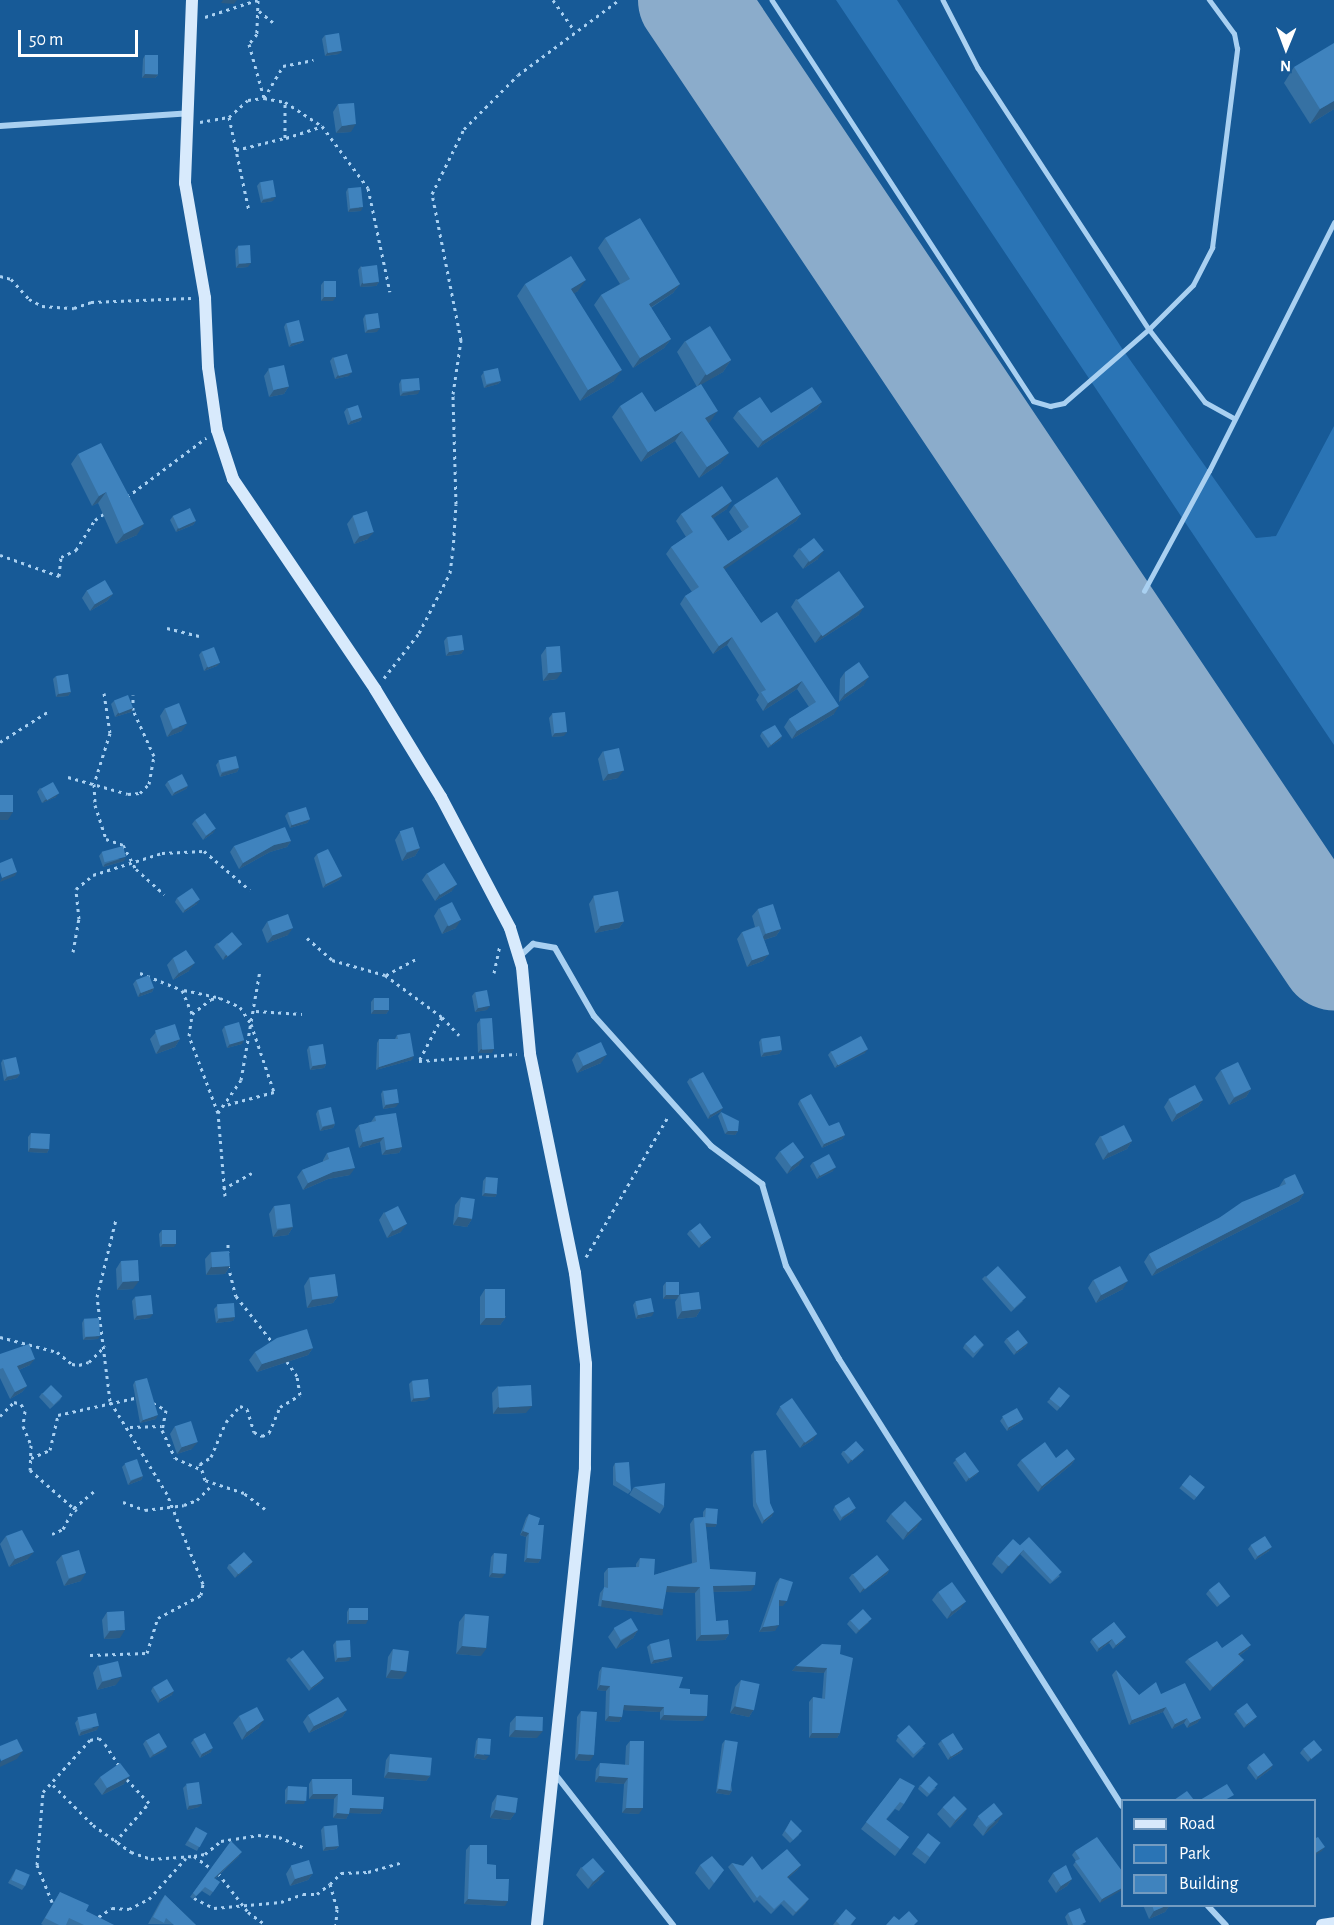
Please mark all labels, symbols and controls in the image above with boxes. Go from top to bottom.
scale bar [21,18,141,56]
north arrow [1256,18,1316,78]
text: 50 m [29,31,63,49]
text: N [1280,58,1291,74]
legend [1121,1799,1316,1907]
text: Road [1179,1815,1215,1833]
text: Park [1179,1845,1210,1863]
text: Building [1179,1875,1238,1893]

